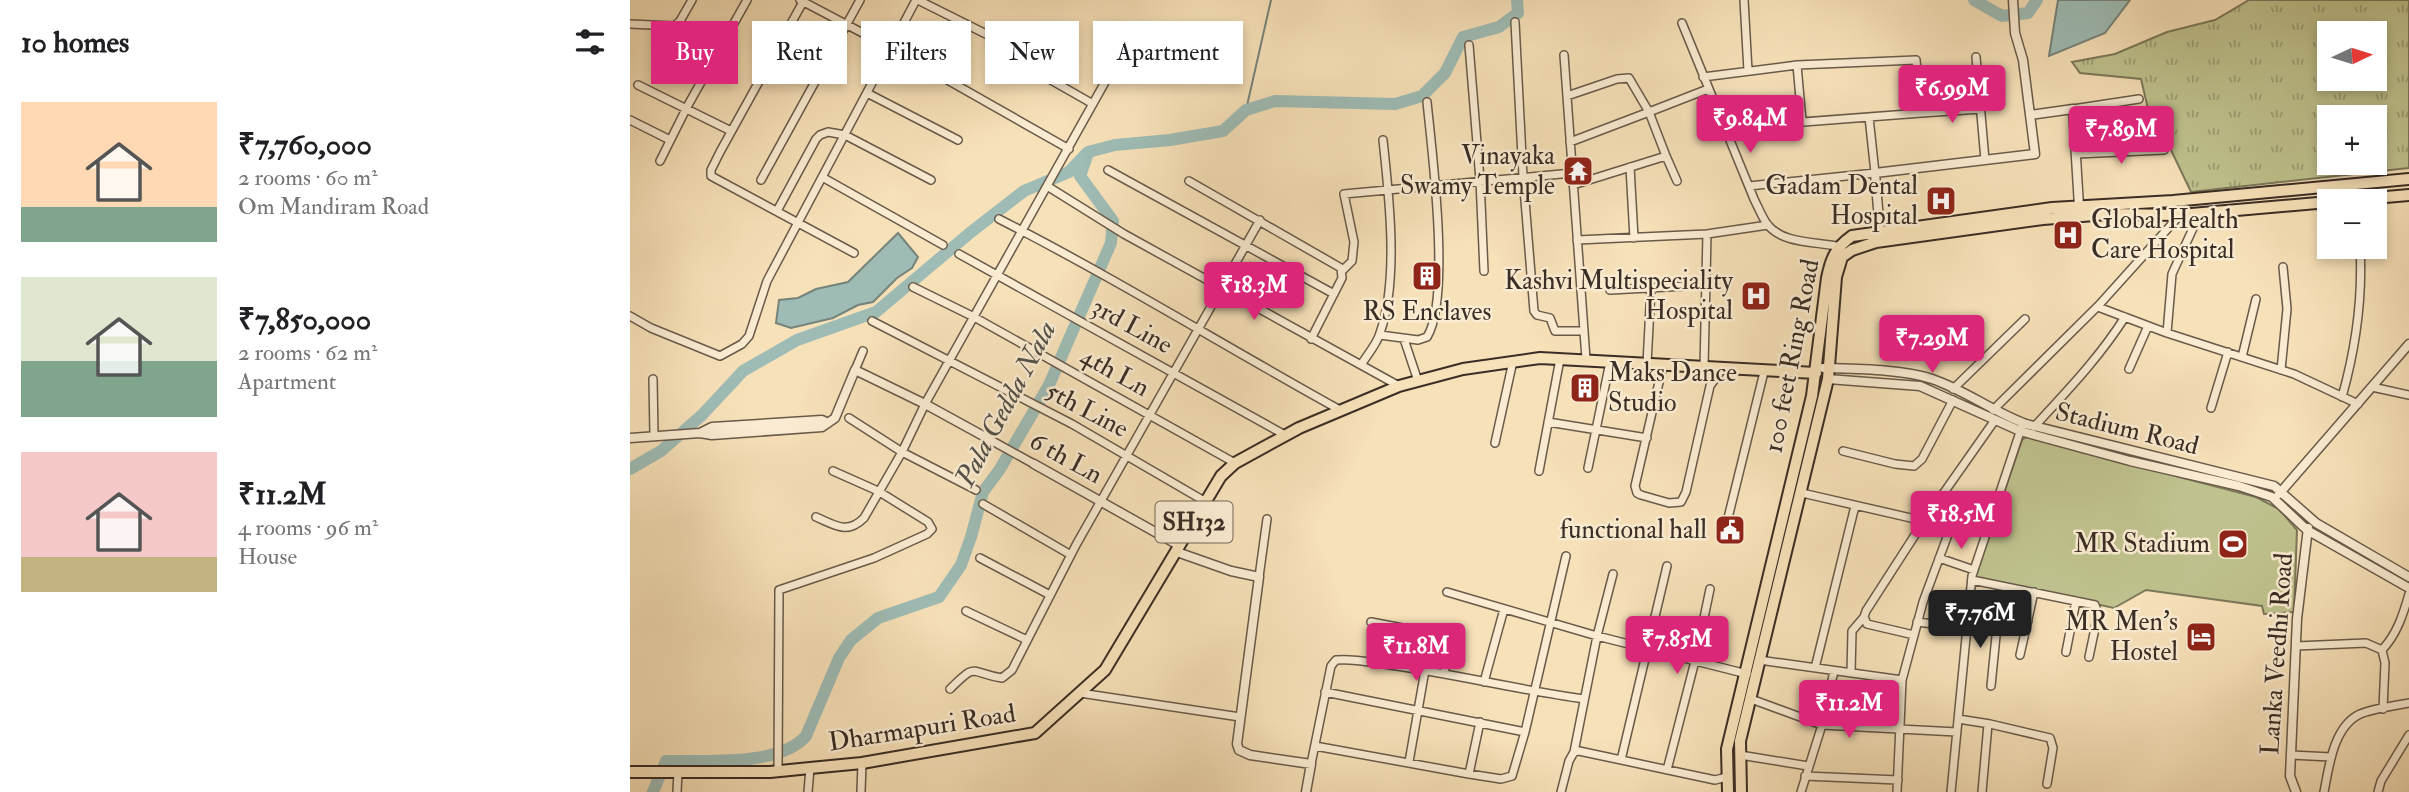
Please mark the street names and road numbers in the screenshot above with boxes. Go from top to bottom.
street label: 100 feet Ring Road [1758,256,1827,456]
street label: 3rd Line [1086,291,1178,361]
street label: 4th Ln [1075,340,1155,404]
street label: 5th Line [1040,375,1134,445]
street label: Stadium Road [2052,396,2202,462]
street label: 6 th Ln [1024,425,1108,491]
road number: SH132 [1156,502,1232,542]
street label: Lanka Veedhi Road [2254,552,2300,756]
street label: Dharmapuri Road [826,697,1018,760]

